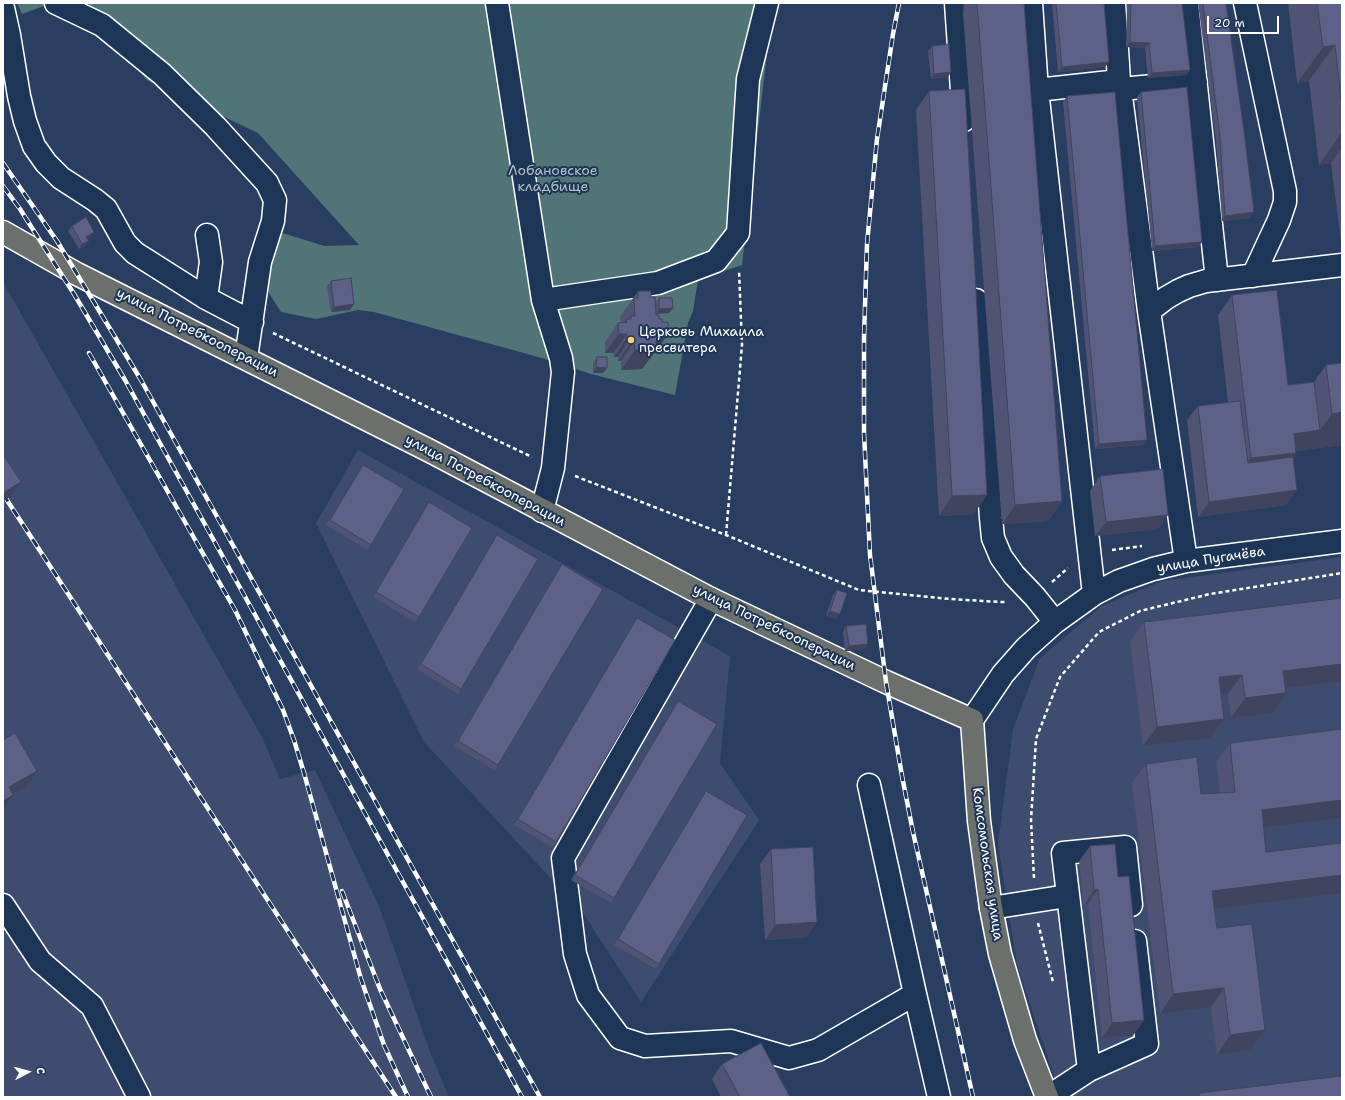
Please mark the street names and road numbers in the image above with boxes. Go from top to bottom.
street label: улица Потребкооперации [113,285,281,381]
street label: улица Потребкооперации [402,432,568,530]
street label: улица Пугачёва [1156,543,1266,577]
street label: улица Потребкооперации [690,581,858,675]
street label: Комсомольская улица [968,786,1006,942]

